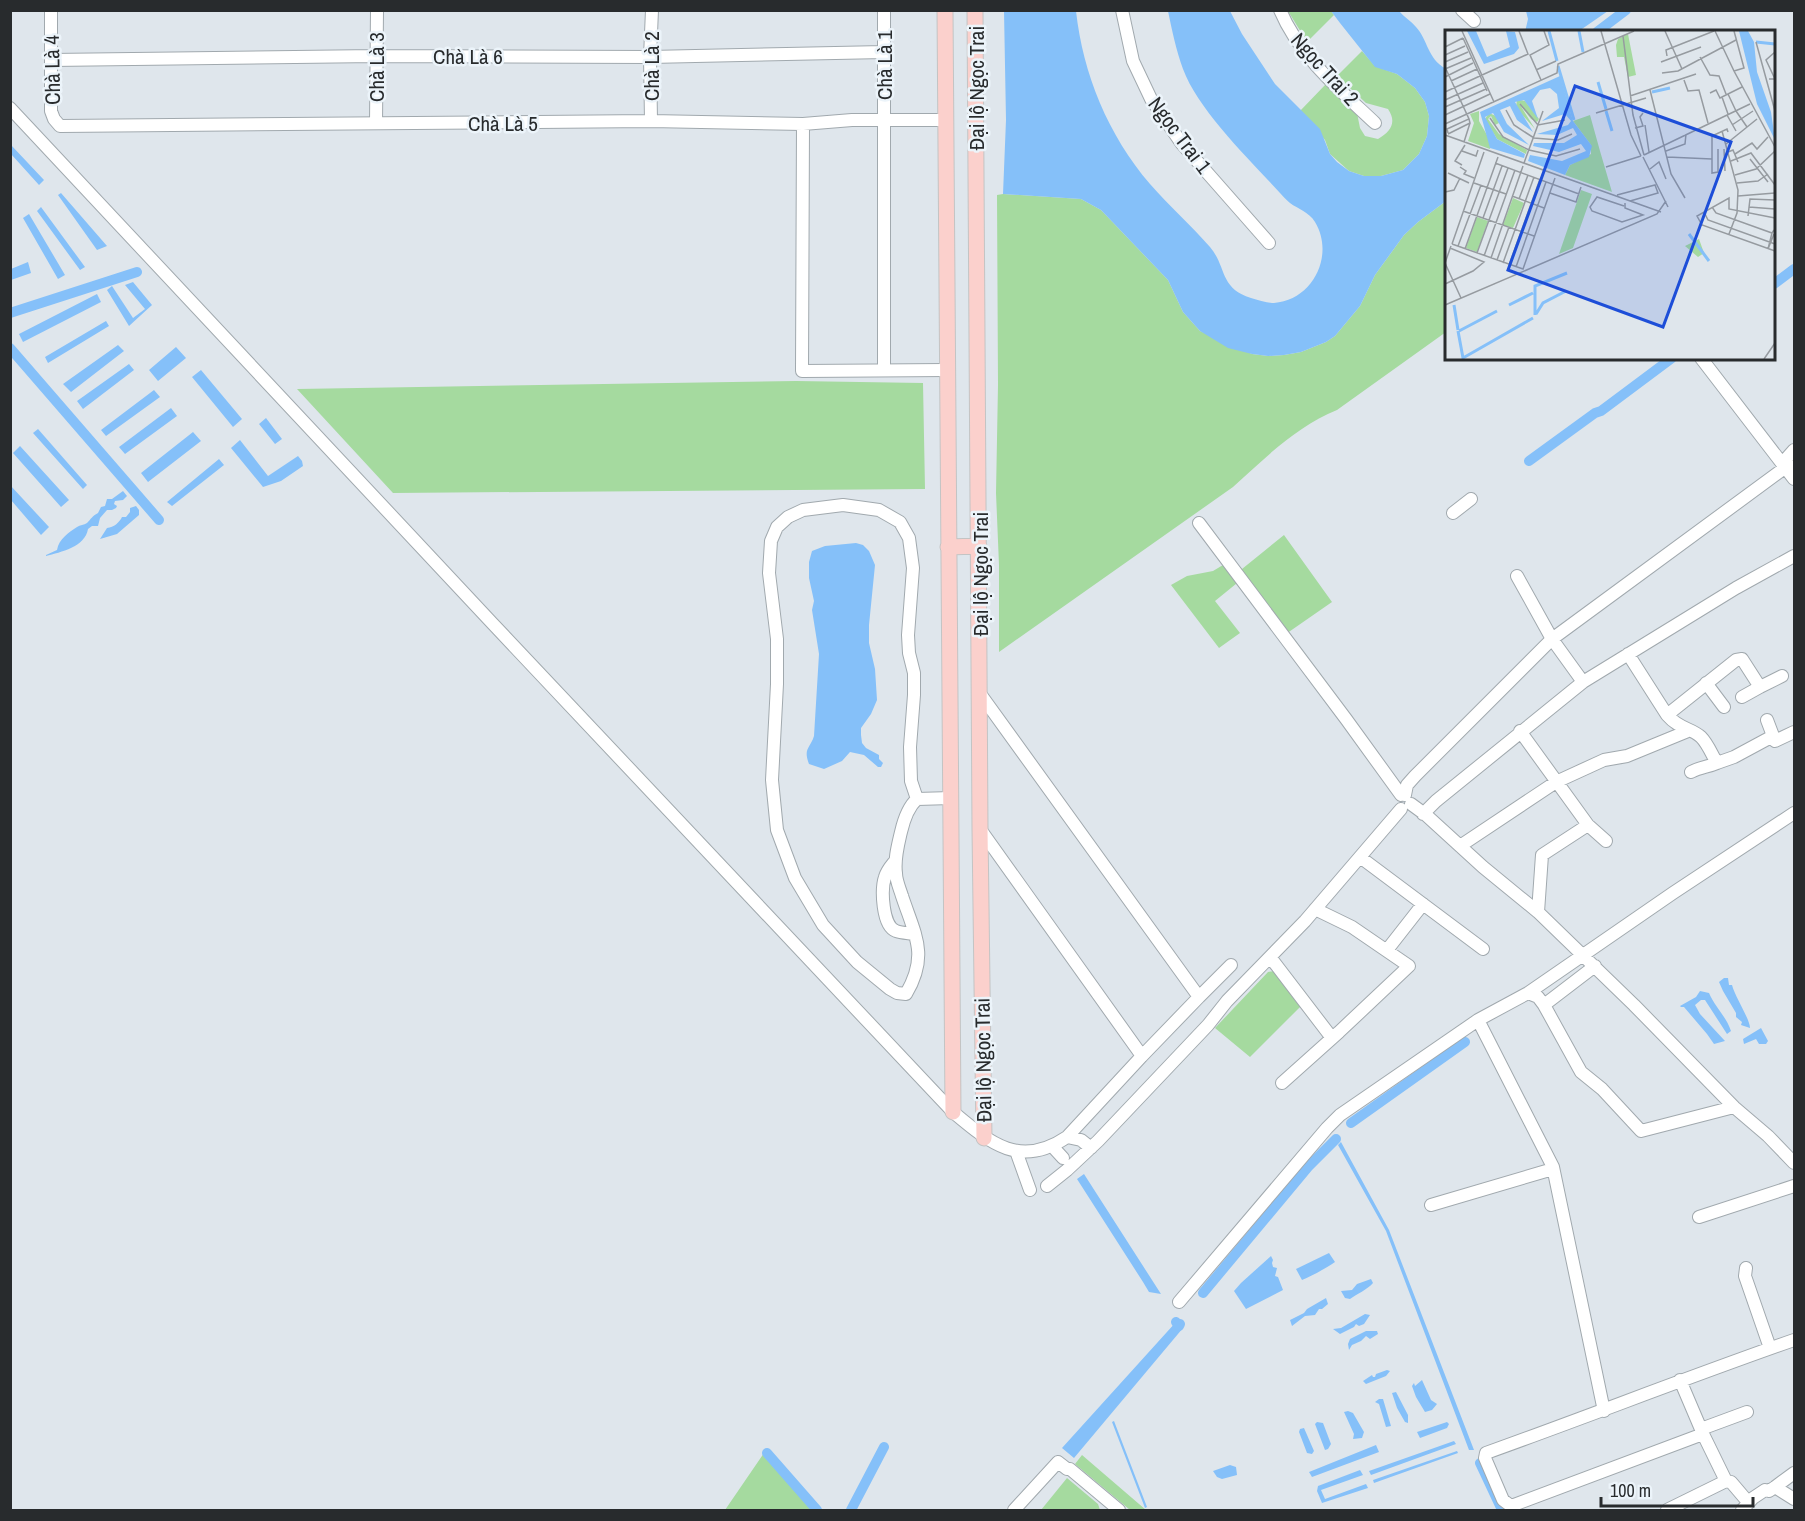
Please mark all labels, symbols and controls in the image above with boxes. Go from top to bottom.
street label: Đại lộ Ngọc Trai [962,26,991,150]
street label: Ngọc Trai 2 [1284,26,1366,112]
street label: Chà Là 1 [870,30,899,100]
inset map [1445,30,1775,360]
street label: Chà Là 2 [637,31,666,101]
street label: Chà Là 3 [362,32,391,102]
street label: Chà Là 4 [37,34,67,105]
street label: Chà Là 6 [433,42,503,71]
street label: Ngọc Trai 1 [1142,91,1219,180]
street label: Chà Là 5 [468,109,538,138]
street label: Đại lộ Ngọc Trai [966,512,995,636]
street label: Đại lộ Ngọc Trai [967,998,999,1122]
scale bar [1601,1470,1752,1508]
text: 100 m [1610,1478,1651,1503]

